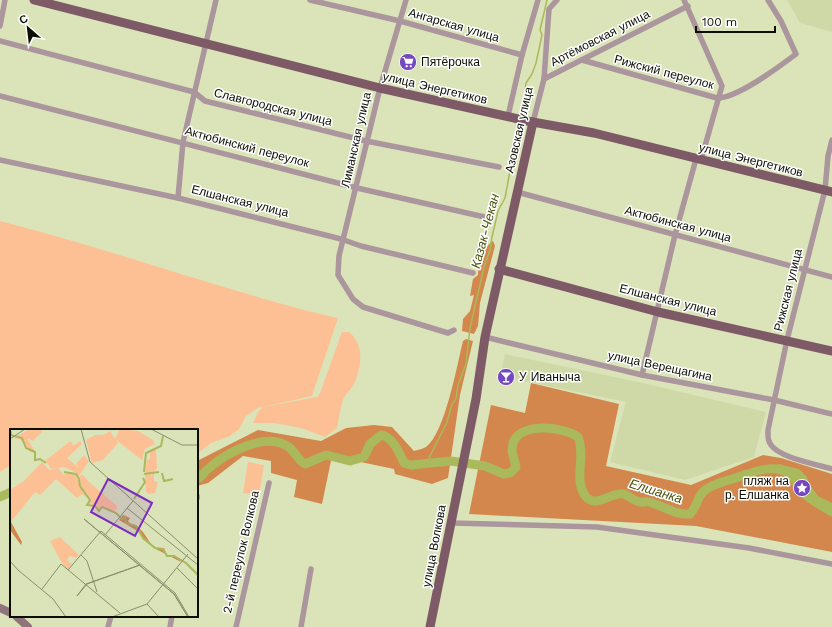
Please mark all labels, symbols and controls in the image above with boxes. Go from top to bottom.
street label: Ангарская улица [407,5,501,45]
street label: Артёмовская улица [548,7,652,69]
north arrow [8,8,48,48]
scale bar [696,8,775,34]
text: С [17,12,30,27]
text: 100 m [702,15,737,29]
supermarket icon: Пятёрочка [398,52,418,72]
street label: Рижский переулок [613,52,716,92]
place label: Пятёрочка [421,55,480,69]
street label: улица Энергетиков [381,69,489,107]
street label: Азовская улица [502,85,536,174]
street label: Славгородская улица [212,86,334,129]
street label: Лиманская улица [338,90,374,189]
street label: Актюбинский переулок [183,124,311,171]
street label: улица Энергетиков [698,140,804,180]
street label: Елшанская улица [190,182,290,220]
water label: Казак-Чекан [468,192,502,270]
street label: Актюбинская улица [623,203,733,245]
street label: Рижская улица [771,247,805,333]
street label: Елшанская улица [618,281,718,319]
street label: улица Верещагина [607,348,714,384]
bar icon: У Иваныча [496,367,516,387]
place label: У Иваныча [519,370,581,384]
inset map [10,429,198,617]
place label: пляж на р. Елшанка [725,474,789,502]
water label: Елшанка [628,476,684,506]
place icon: пляж на р. Елшанка [792,478,812,498]
street label: 2-й переулок Волкова [220,489,262,615]
street label: улица Волкова [419,503,449,588]

